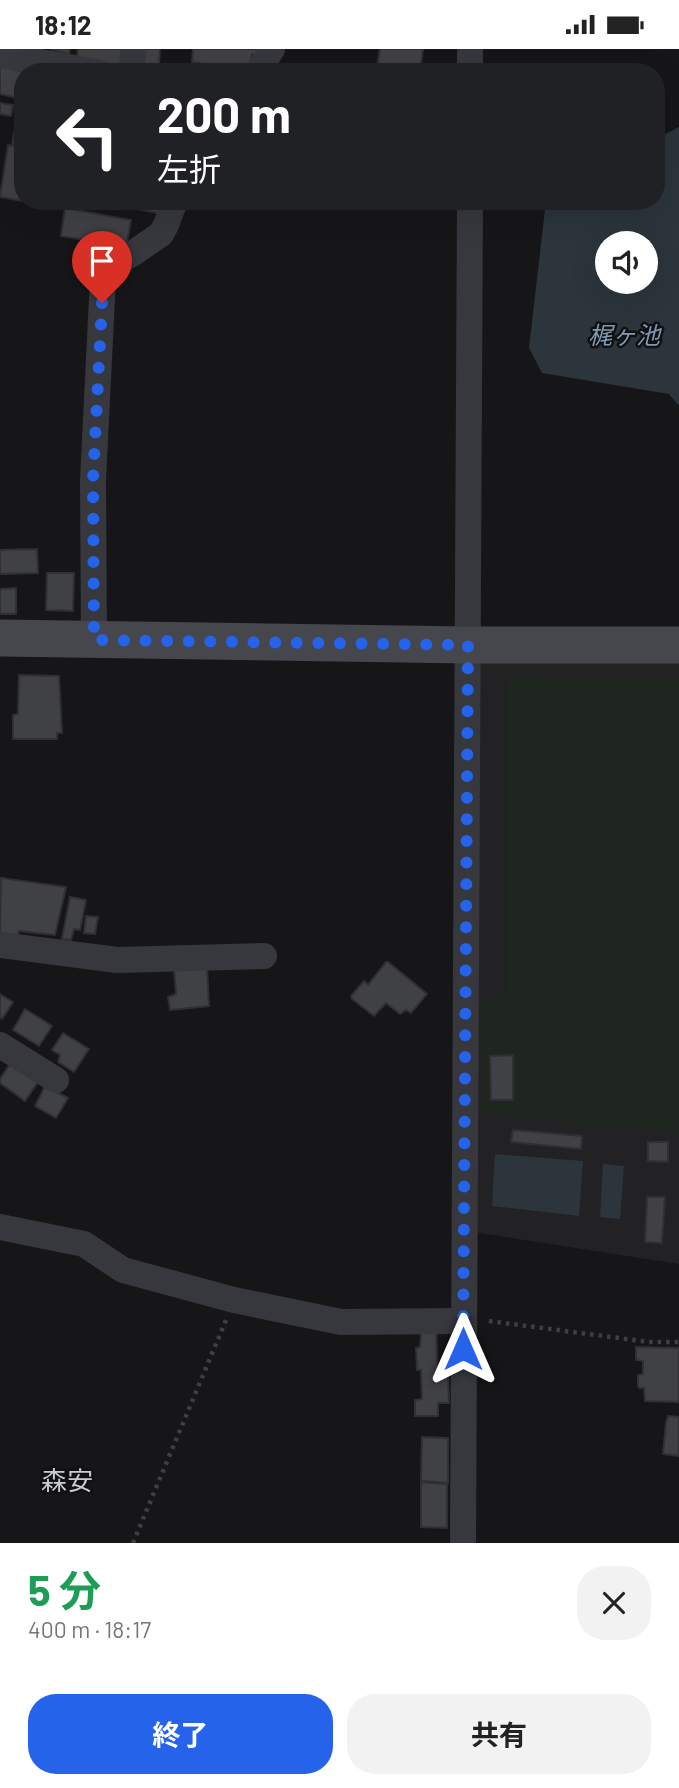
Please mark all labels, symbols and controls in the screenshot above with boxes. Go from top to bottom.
text: 18:12 [35,9,92,40]
text: 200 m [157,84,291,143]
icon: left [42,91,133,182]
text: 左折 [157,149,221,187]
pin [72,231,132,303]
map controls [595,231,658,294]
button: sound [595,231,658,294]
icon: arrive [83,242,121,280]
water label: 梶ヶ池 [588,320,662,349]
position arrow [426,1312,500,1386]
district label: 森安 [41,1464,93,1495]
text: 5 分 [28,1564,101,1614]
button: close [577,1566,651,1640]
text: 400 m · 18:17 [28,1615,151,1643]
button: 終了 [28,1694,333,1774]
button: 共有 [347,1694,651,1774]

